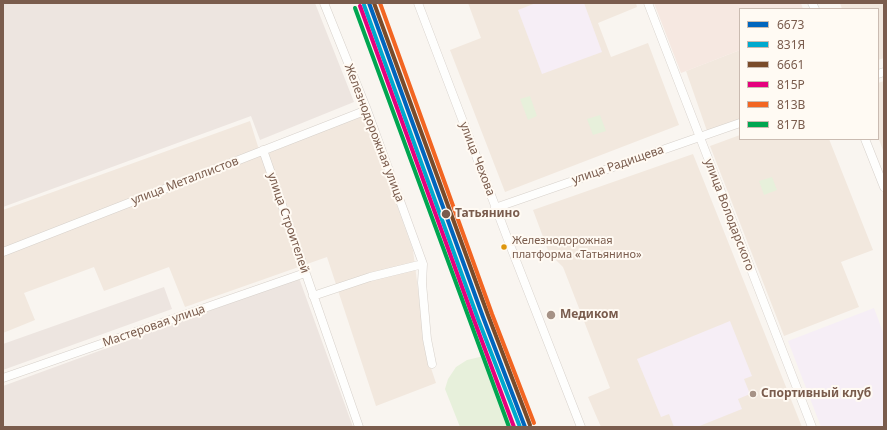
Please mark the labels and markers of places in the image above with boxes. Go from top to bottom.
place label: Татьянино [455,207,520,221]
marker: Татьянино [440,208,452,220]
place label: Железнодорожная платформа «Татьянино» [512,234,642,260]
marker: Железнодорожная платформа «Татьянино» [499,242,509,252]
place label: Медиком [560,308,619,322]
marker: Медиком [545,309,557,321]
place label: Спортивный клуб [761,387,871,401]
marker: Спортивный клуб [748,389,758,399]

